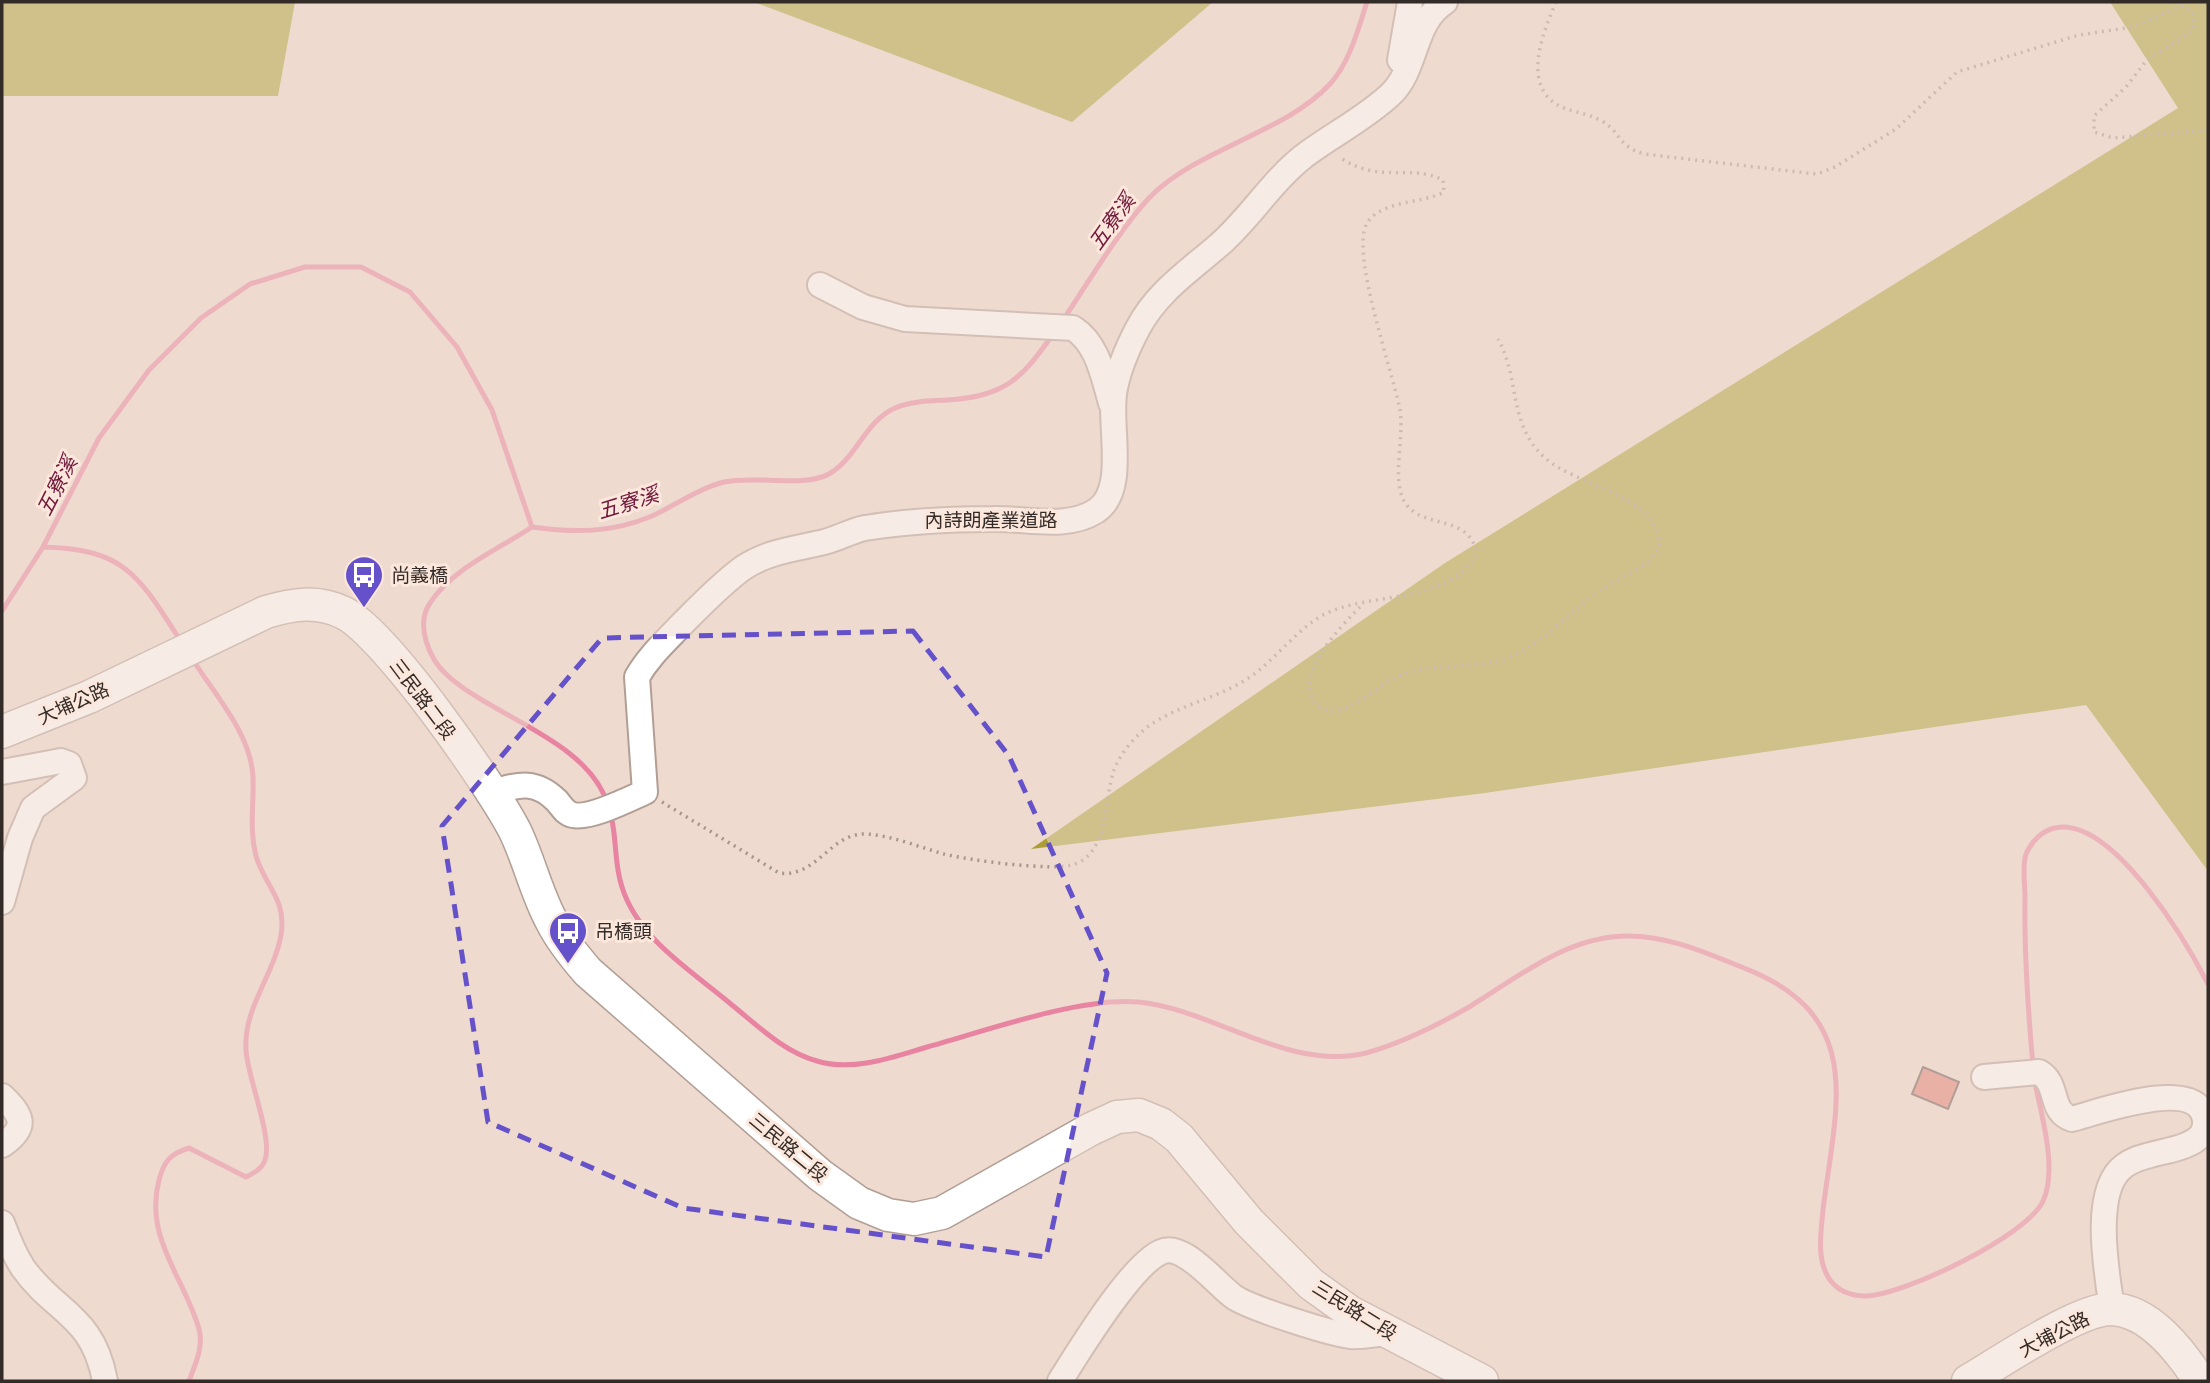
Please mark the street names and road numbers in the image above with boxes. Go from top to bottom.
street label: 內詩朗產業道路 [924,509,1058,532]
street label: 三民路二段 [385,654,460,744]
street label: 大埔公路 [34,677,113,729]
street label: 三民路二段 [745,1108,832,1187]
street label: 三民路二段 [1308,1275,1401,1345]
street label: 大埔公路 [2015,1307,2093,1362]

